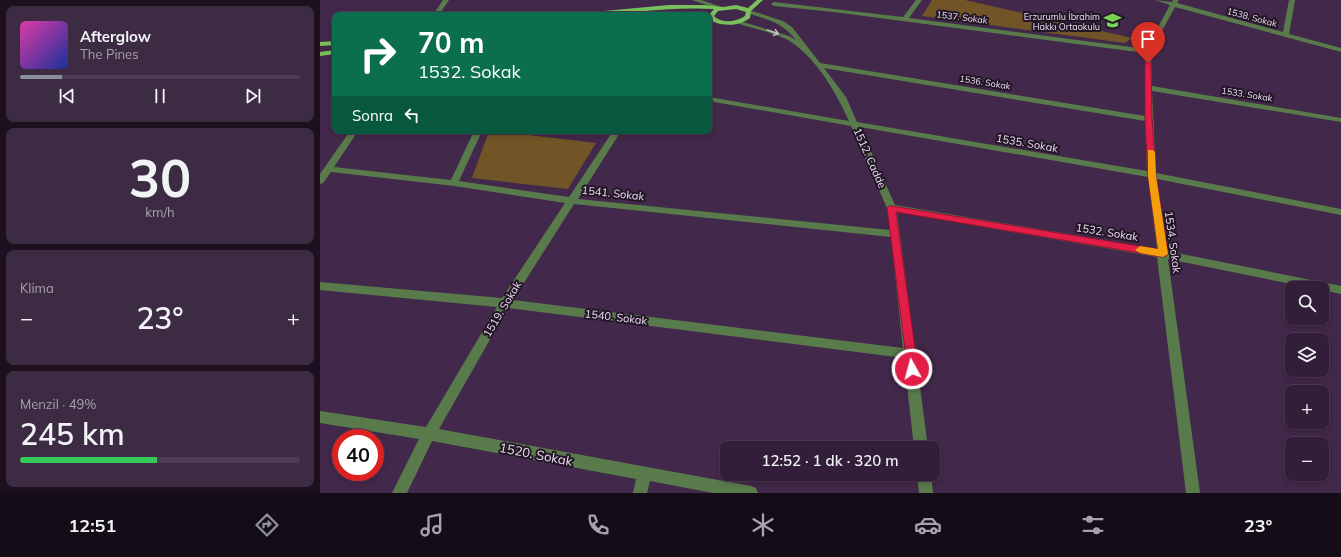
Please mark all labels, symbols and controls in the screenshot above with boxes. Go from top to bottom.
street label: 1538. Sokak [1226,5,1279,29]
street label: 1537. Sokak [936,8,989,26]
place label: Erzurumlu İbrahim Hakkı Ortaokulu [1024,11,1100,32]
school or university icon: Erzurumlu İbrahim Hakkı Ortaokulu [1103,11,1123,31]
pin [1131,22,1165,63]
text: 70 m [418,25,484,60]
text: Afterglow [80,27,151,46]
icon: right [352,28,404,80]
icon: arrive [1137,28,1159,50]
one-way arrow [766,29,779,36]
text: The Pines [80,46,139,62]
text: 1532. Sokak [418,60,521,83]
street label: 1536. Sokak [959,73,1012,92]
icon: previous [56,85,78,107]
icon: pause [149,85,171,107]
icon: next [242,85,264,107]
street label: 1533. Sokak [1221,85,1274,104]
icon: left [401,104,423,126]
text: Sonra [352,106,393,125]
street label: 1512. Cadde [850,126,890,191]
street label: 1535. Sokak [995,131,1059,155]
text: 30 [129,145,191,210]
street label: 1541. Sokak [581,183,645,203]
text: km/h [145,204,175,220]
street label: 1534. Sokak [1162,210,1184,274]
street label: 1532. Sokak [1075,220,1139,244]
street label: 1519. Sokak [480,278,524,340]
text: Klima [20,280,54,296]
map controls [1285,281,1329,481]
button: search [1285,281,1329,325]
text: 23° [136,299,184,337]
text: − [20,304,33,332]
text: + [287,304,300,332]
street label: 1540. Sokak [584,306,648,328]
button: layers [1285,333,1329,377]
position arrow [891,348,933,390]
button: + [1285,385,1329,429]
text: Menzil · 49% [20,396,96,412]
text: 245 km [20,415,125,453]
speed limit sign: 40 [332,429,384,481]
button: − [1285,437,1329,481]
street label: 1520. Sokak [498,439,574,469]
text: 12:52 · 1 dk · 320 m [761,451,899,470]
icon: directions [253,511,281,539]
icon: music [418,511,446,539]
icon: phone [584,511,612,539]
icon: climate [749,511,777,539]
icon: car [914,511,942,539]
icon: filters [1079,511,1107,539]
text: 12:51 [69,514,116,537]
text: 23° [1244,514,1272,537]

